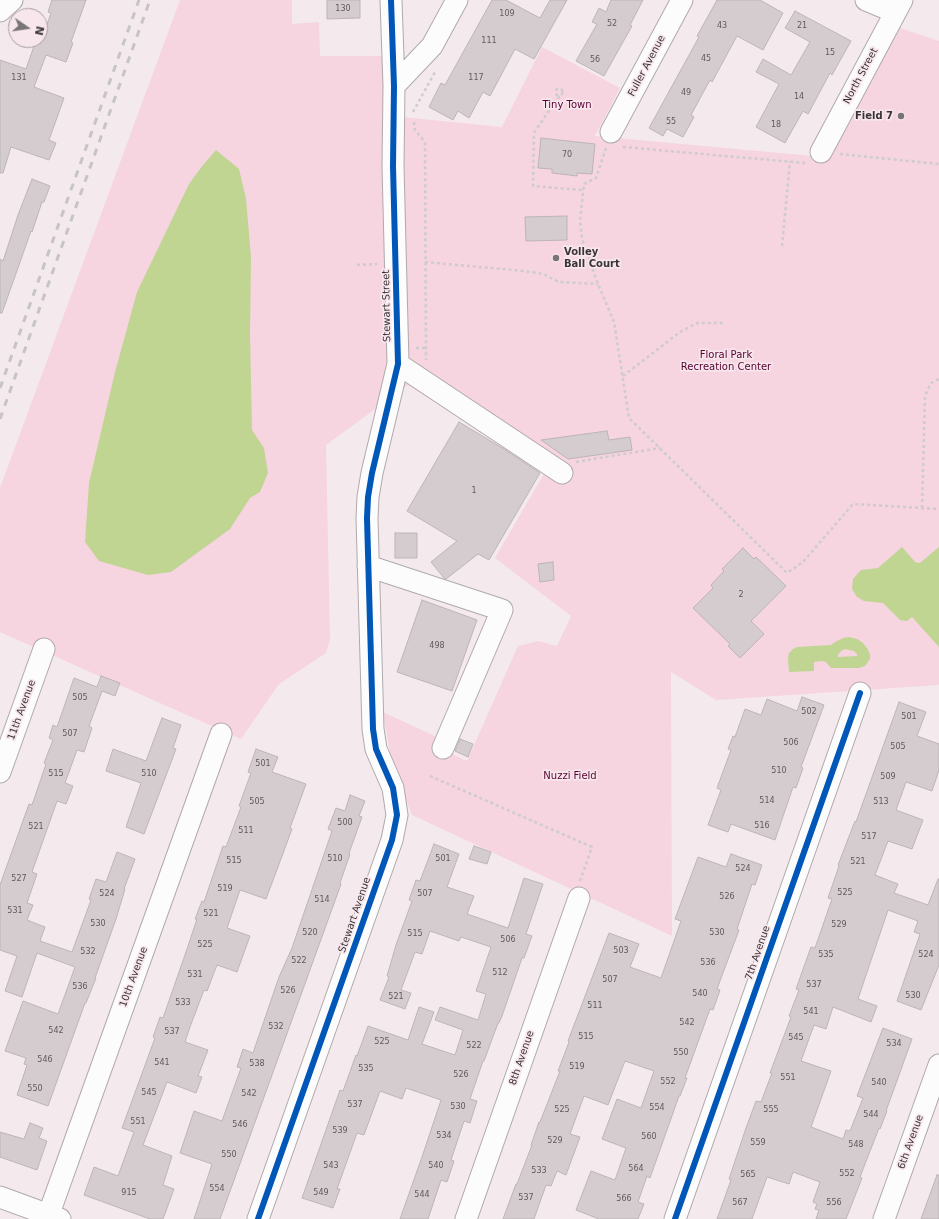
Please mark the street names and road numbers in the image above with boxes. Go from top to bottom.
street label: Fuller Avenue [626,33,668,99]
street label: North Street [841,46,881,106]
street label: Stewart Street [380,270,394,342]
street label: 11th Avenue [6,678,38,742]
street label: Stewart Avenue [336,876,374,954]
street label: 7th Avenue [743,924,773,982]
street label: 10th Avenue [118,945,150,1009]
street label: 8th Avenue [507,1029,537,1087]
street label: 6th Avenue [896,1113,926,1171]

